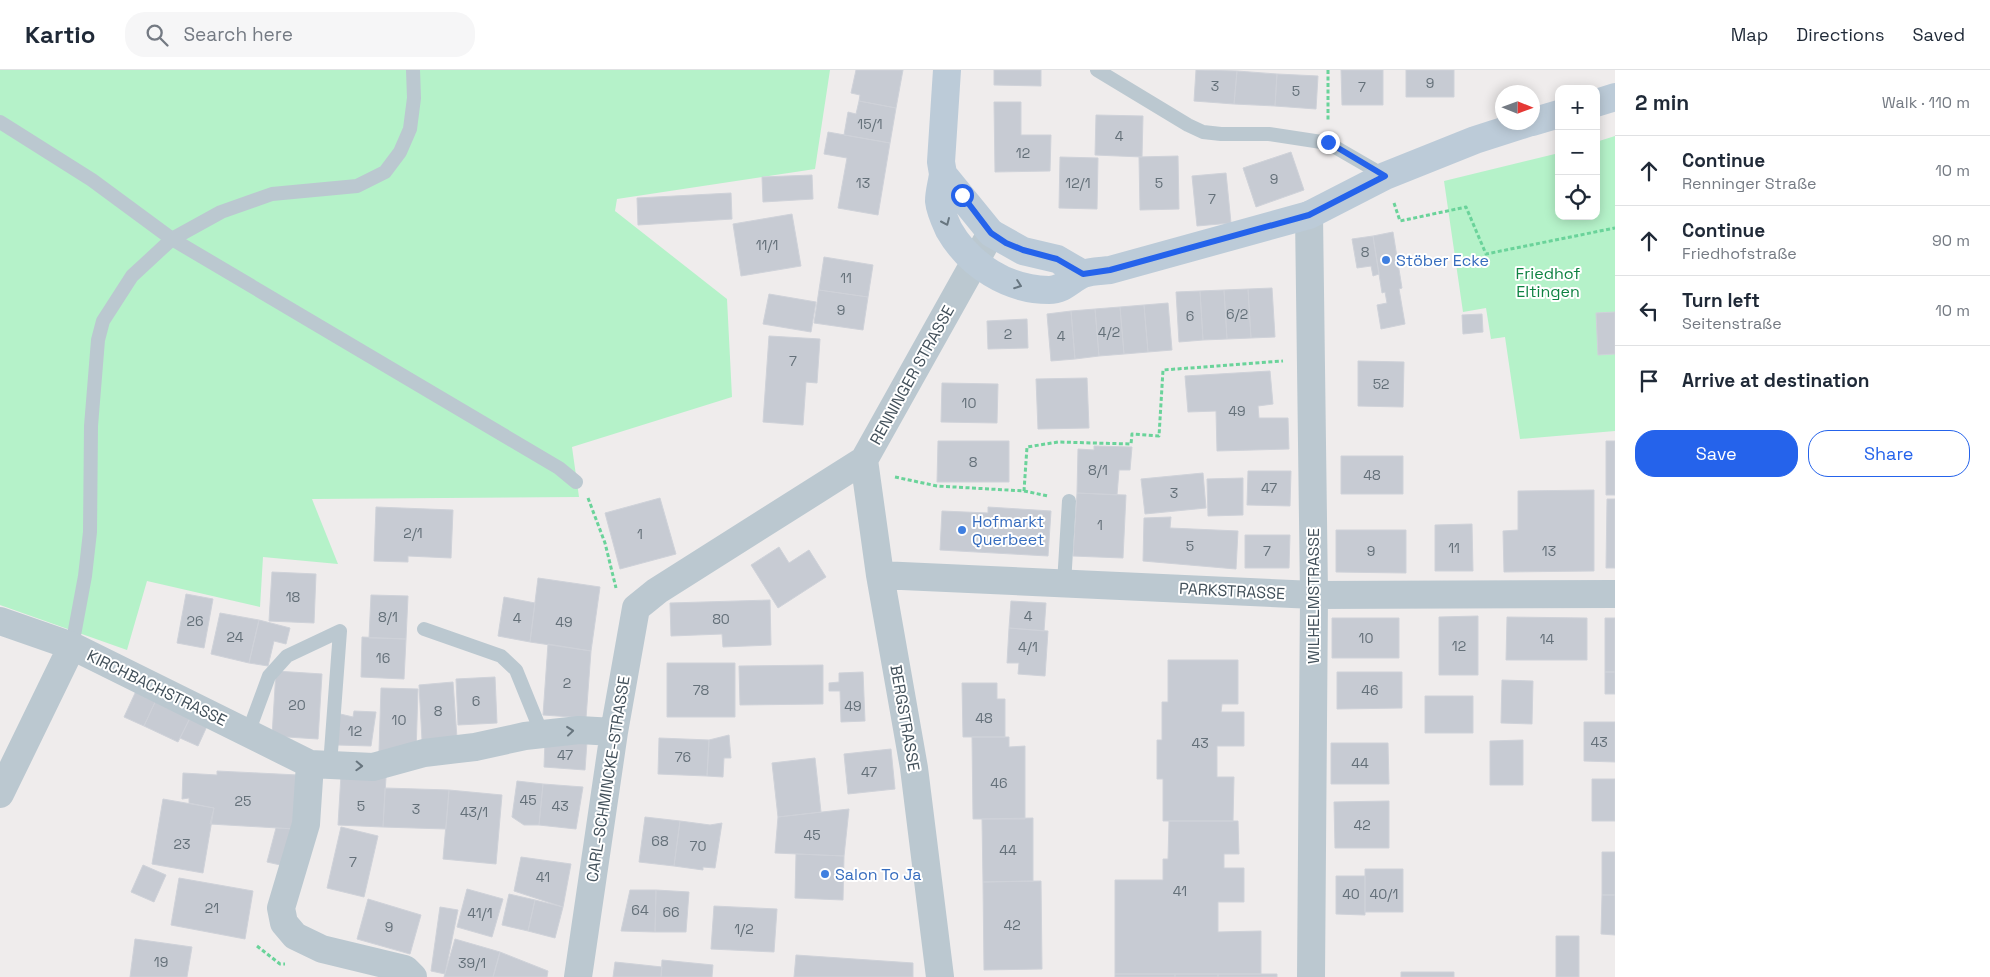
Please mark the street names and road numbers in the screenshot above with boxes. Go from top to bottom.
street label: RENNINGER STRASSE [865,302,959,448]
street label: WILHELMSTRASSE [1303,528,1324,664]
street label: PARKSTRASSE [1178,578,1286,604]
street label: KIRCHBACHSTRASSE [84,645,230,731]
street label: BERGSTRASSE [885,663,925,773]
street label: CARL-SCHMINCKE-STRASSE [581,674,635,884]

